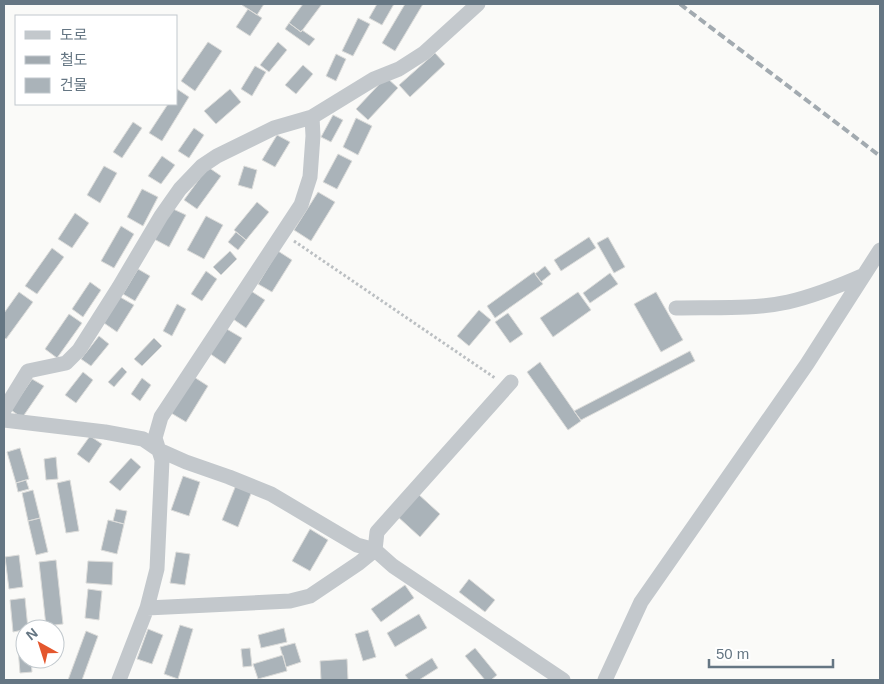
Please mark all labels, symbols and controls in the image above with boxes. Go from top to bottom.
legend [15,15,178,105]
text: 도로 [60,26,88,43]
text: 철도 [60,51,88,68]
text: 건물 [60,76,88,93]
north arrow [15,619,65,669]
text: N [23,624,41,643]
scale bar [709,636,833,668]
text: 50 m [716,645,749,662]

